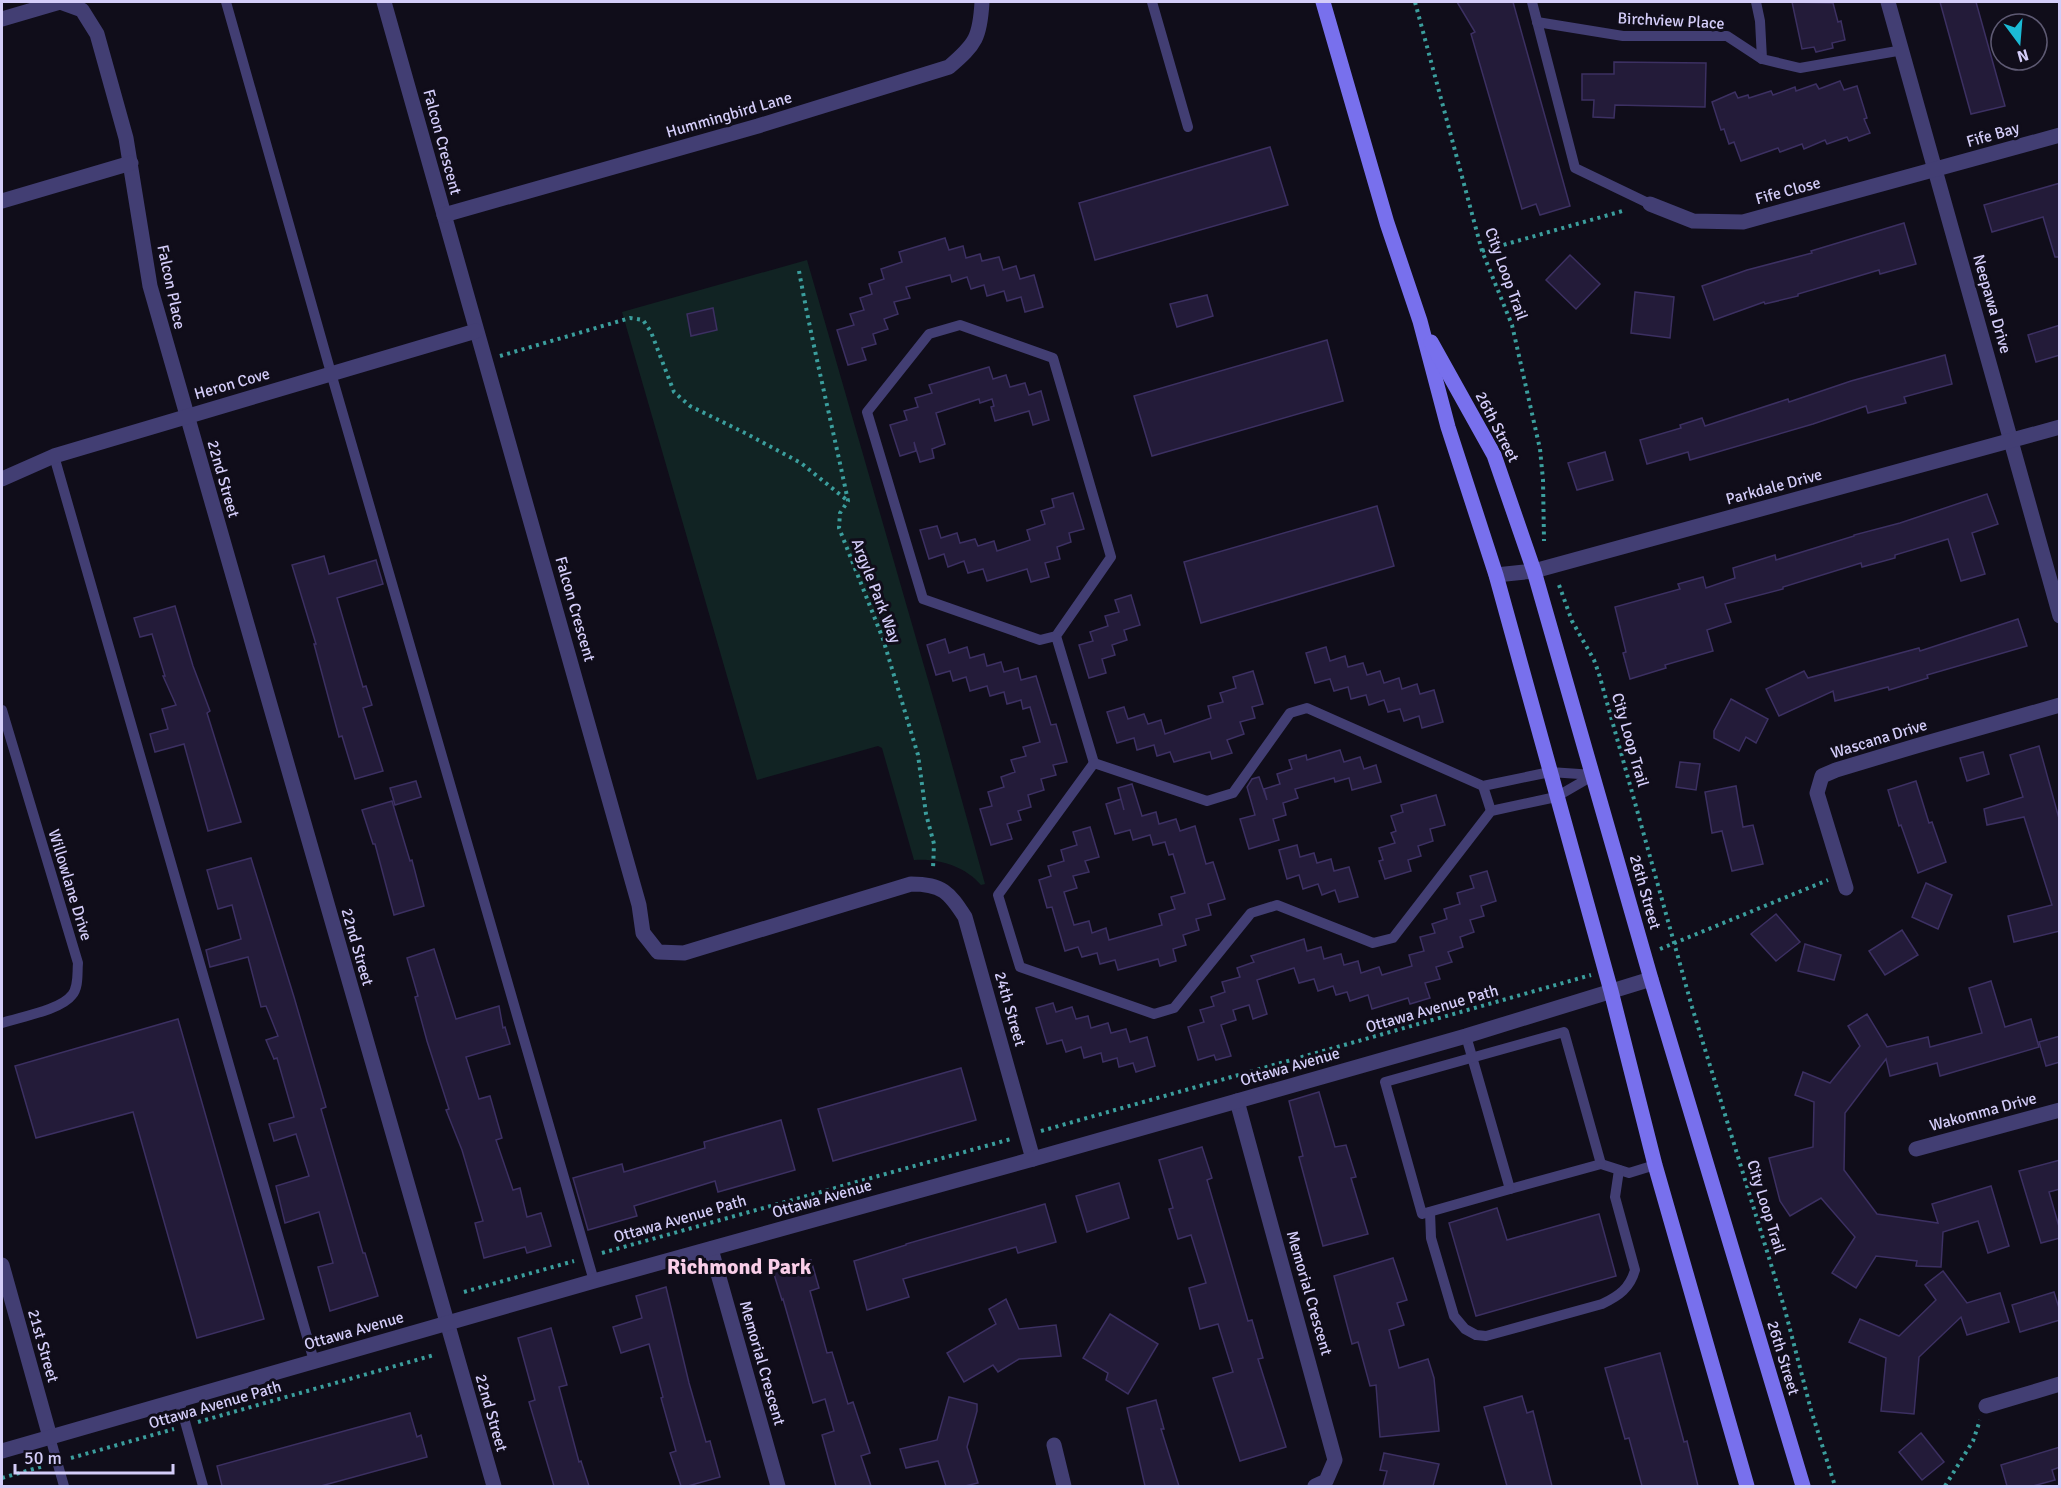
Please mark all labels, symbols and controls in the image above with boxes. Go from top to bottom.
street label: Birchview Place [1617,8,1725,34]
north arrow [1989,12,2049,72]
text: N [2015,44,2031,67]
street label: Falcon Crescent [418,87,466,197]
street label: Hummingbird Lane [664,87,794,143]
street label: Fife Bay [1964,118,2022,152]
street label: Fife Close [1753,173,1823,209]
street label: City Loop Trail [1480,225,1532,323]
street label: Falcon Place [152,243,190,331]
street label: Neepawa Drive [1968,252,2016,356]
street label: Heron Cove [192,364,272,404]
street label: 26th Street [1471,388,1524,466]
street label: 22nd Street [202,438,244,520]
street label: Parkdale Drive [1724,465,1824,509]
street label: Argyle Park Way [847,536,905,646]
street label: Falcon Crescent [550,554,600,664]
street label: City Loop Trail [1607,691,1653,790]
street label: Wascana Drive [1828,715,1930,763]
street label: Willowlane Drive [44,827,96,943]
street label: 26th Street [1625,852,1665,932]
street label: 22nd Street [336,906,378,988]
street label: 24th Street [990,969,1030,1049]
street label: Ottawa Avenue Path [1363,980,1501,1038]
street label: Ottawa Avenue [1238,1043,1342,1091]
street label: Wakomma Drive [1927,1088,2039,1136]
street label: City Loop Trail [1742,1158,1790,1257]
street label: Ottawa Avenue [770,1175,874,1223]
street label: Ottawa Avenue Path [611,1190,749,1248]
street label: Memorial Crescent [1282,1228,1336,1358]
district label: Richmond Park [667,1253,812,1280]
street label: Memorial Crescent [735,1298,789,1428]
street label: 21st Street [23,1307,63,1385]
street label: Ottawa Avenue [302,1307,406,1355]
street label: 26th Street [1762,1318,1804,1398]
street label: 22nd Street [470,1372,512,1454]
street label: Ottawa Avenue Path [146,1376,284,1434]
scale bar [15,1437,172,1475]
text: 50 m [24,1447,62,1469]

